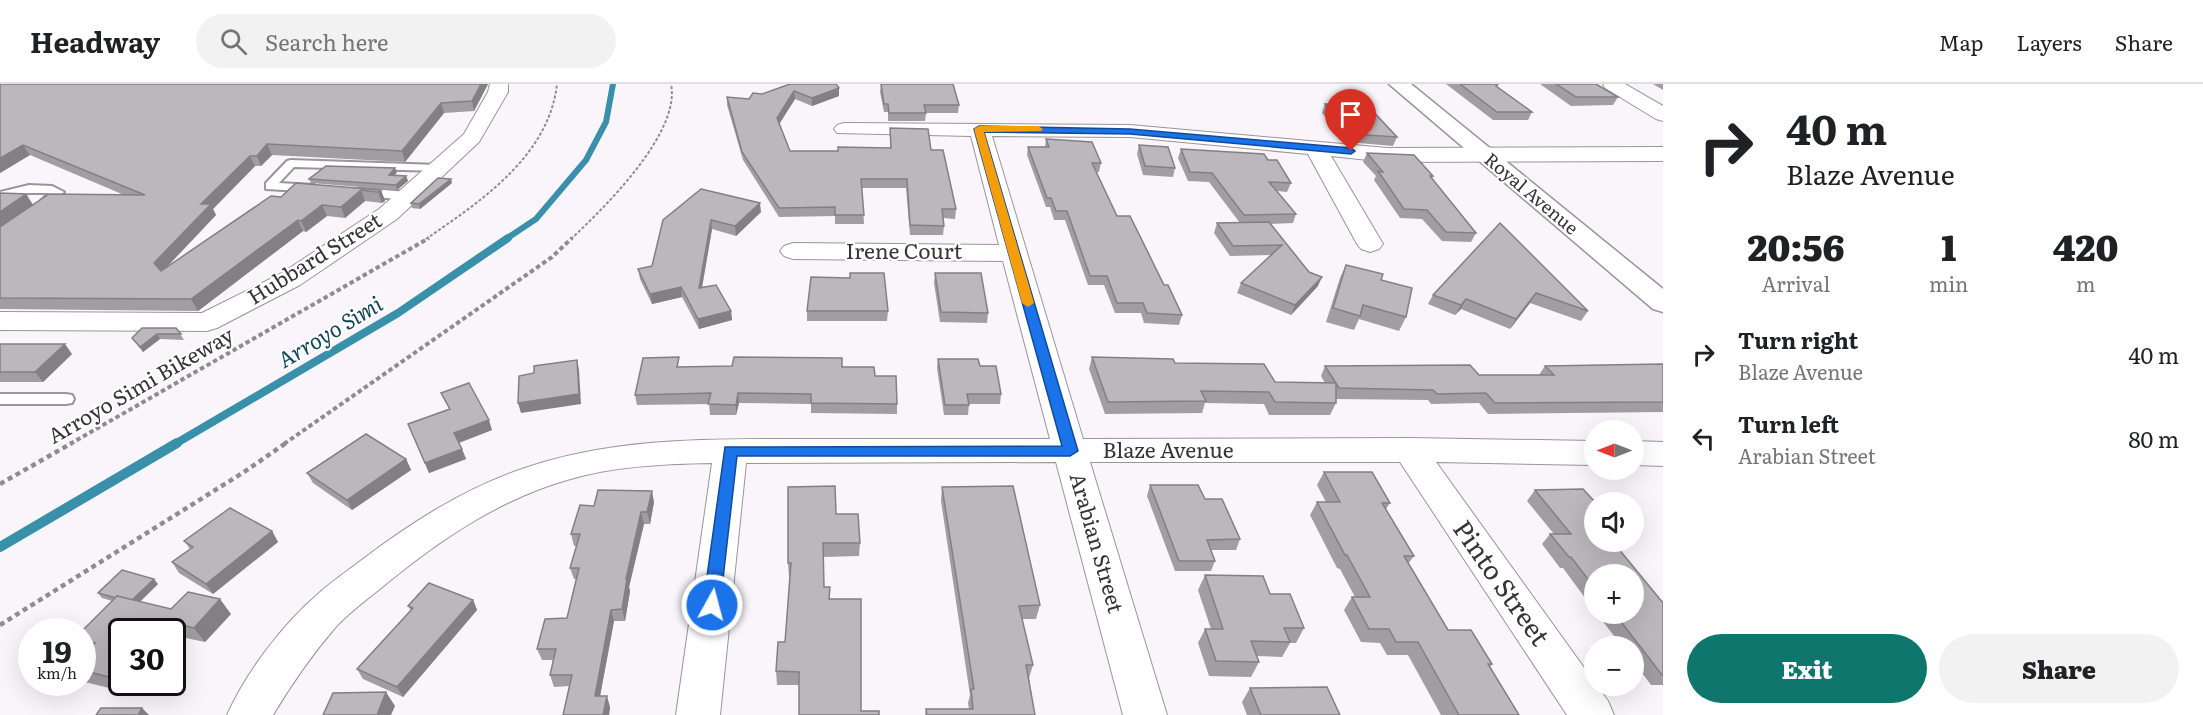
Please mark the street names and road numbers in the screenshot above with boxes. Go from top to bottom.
street label: Royal Avenue [1479,145,1585,240]
street label: Hubbard Street [241,203,387,311]
street label: Irene Court [846,234,963,265]
street label: Arroyo Simi Bikeway [41,317,239,450]
street label: Blaze Avenue [1102,433,1234,464]
street label: Arabian Street [1064,469,1133,617]
street label: Pinto Street [1445,511,1561,653]

